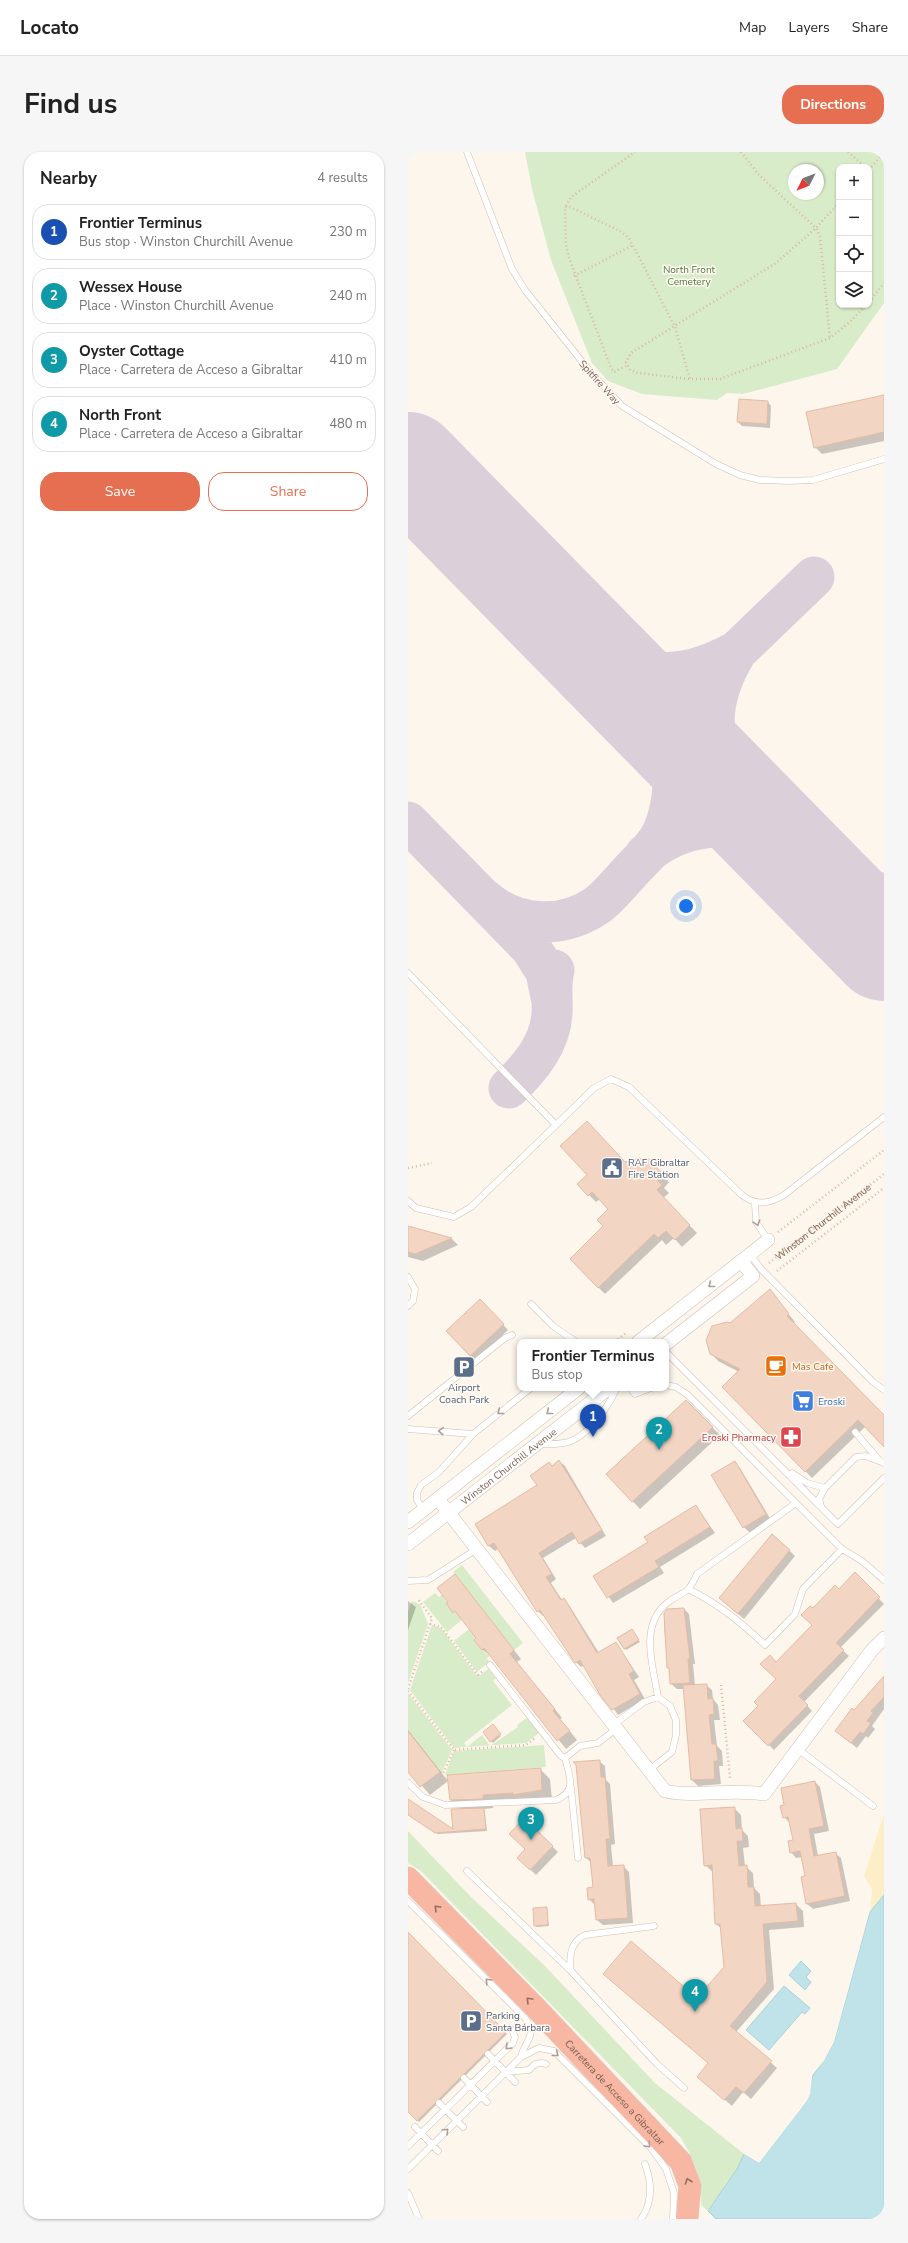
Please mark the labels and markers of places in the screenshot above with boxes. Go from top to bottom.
public building icon: RAF Gibraltar Fire Station [599,1155,625,1181]
place label: RAF Gibraltar Fire Station [628,1156,690,1182]
cafe icon: Mas Cafe [763,1353,789,1379]
parking icon: Airport Coach Park [451,1354,477,1380]
place label: Mas Cafe [792,1360,834,1374]
place label: Airport Coach Park [439,1381,490,1407]
supermarket icon: Eroski [790,1388,816,1414]
place label: Eroski [818,1395,845,1409]
pin: 1 [580,1404,606,1437]
pin: 2 [646,1417,672,1450]
pharmacy icon: Eroski Pharmacy [778,1424,804,1450]
place label: Eroski Pharmacy [702,1431,777,1445]
pin: 3 [518,1807,544,1840]
pin: 4 [682,1979,708,2012]
parking icon: Parking Santa Bárbara [458,2008,484,2034]
place label: Parking Santa Bárbara [486,2009,550,2035]

